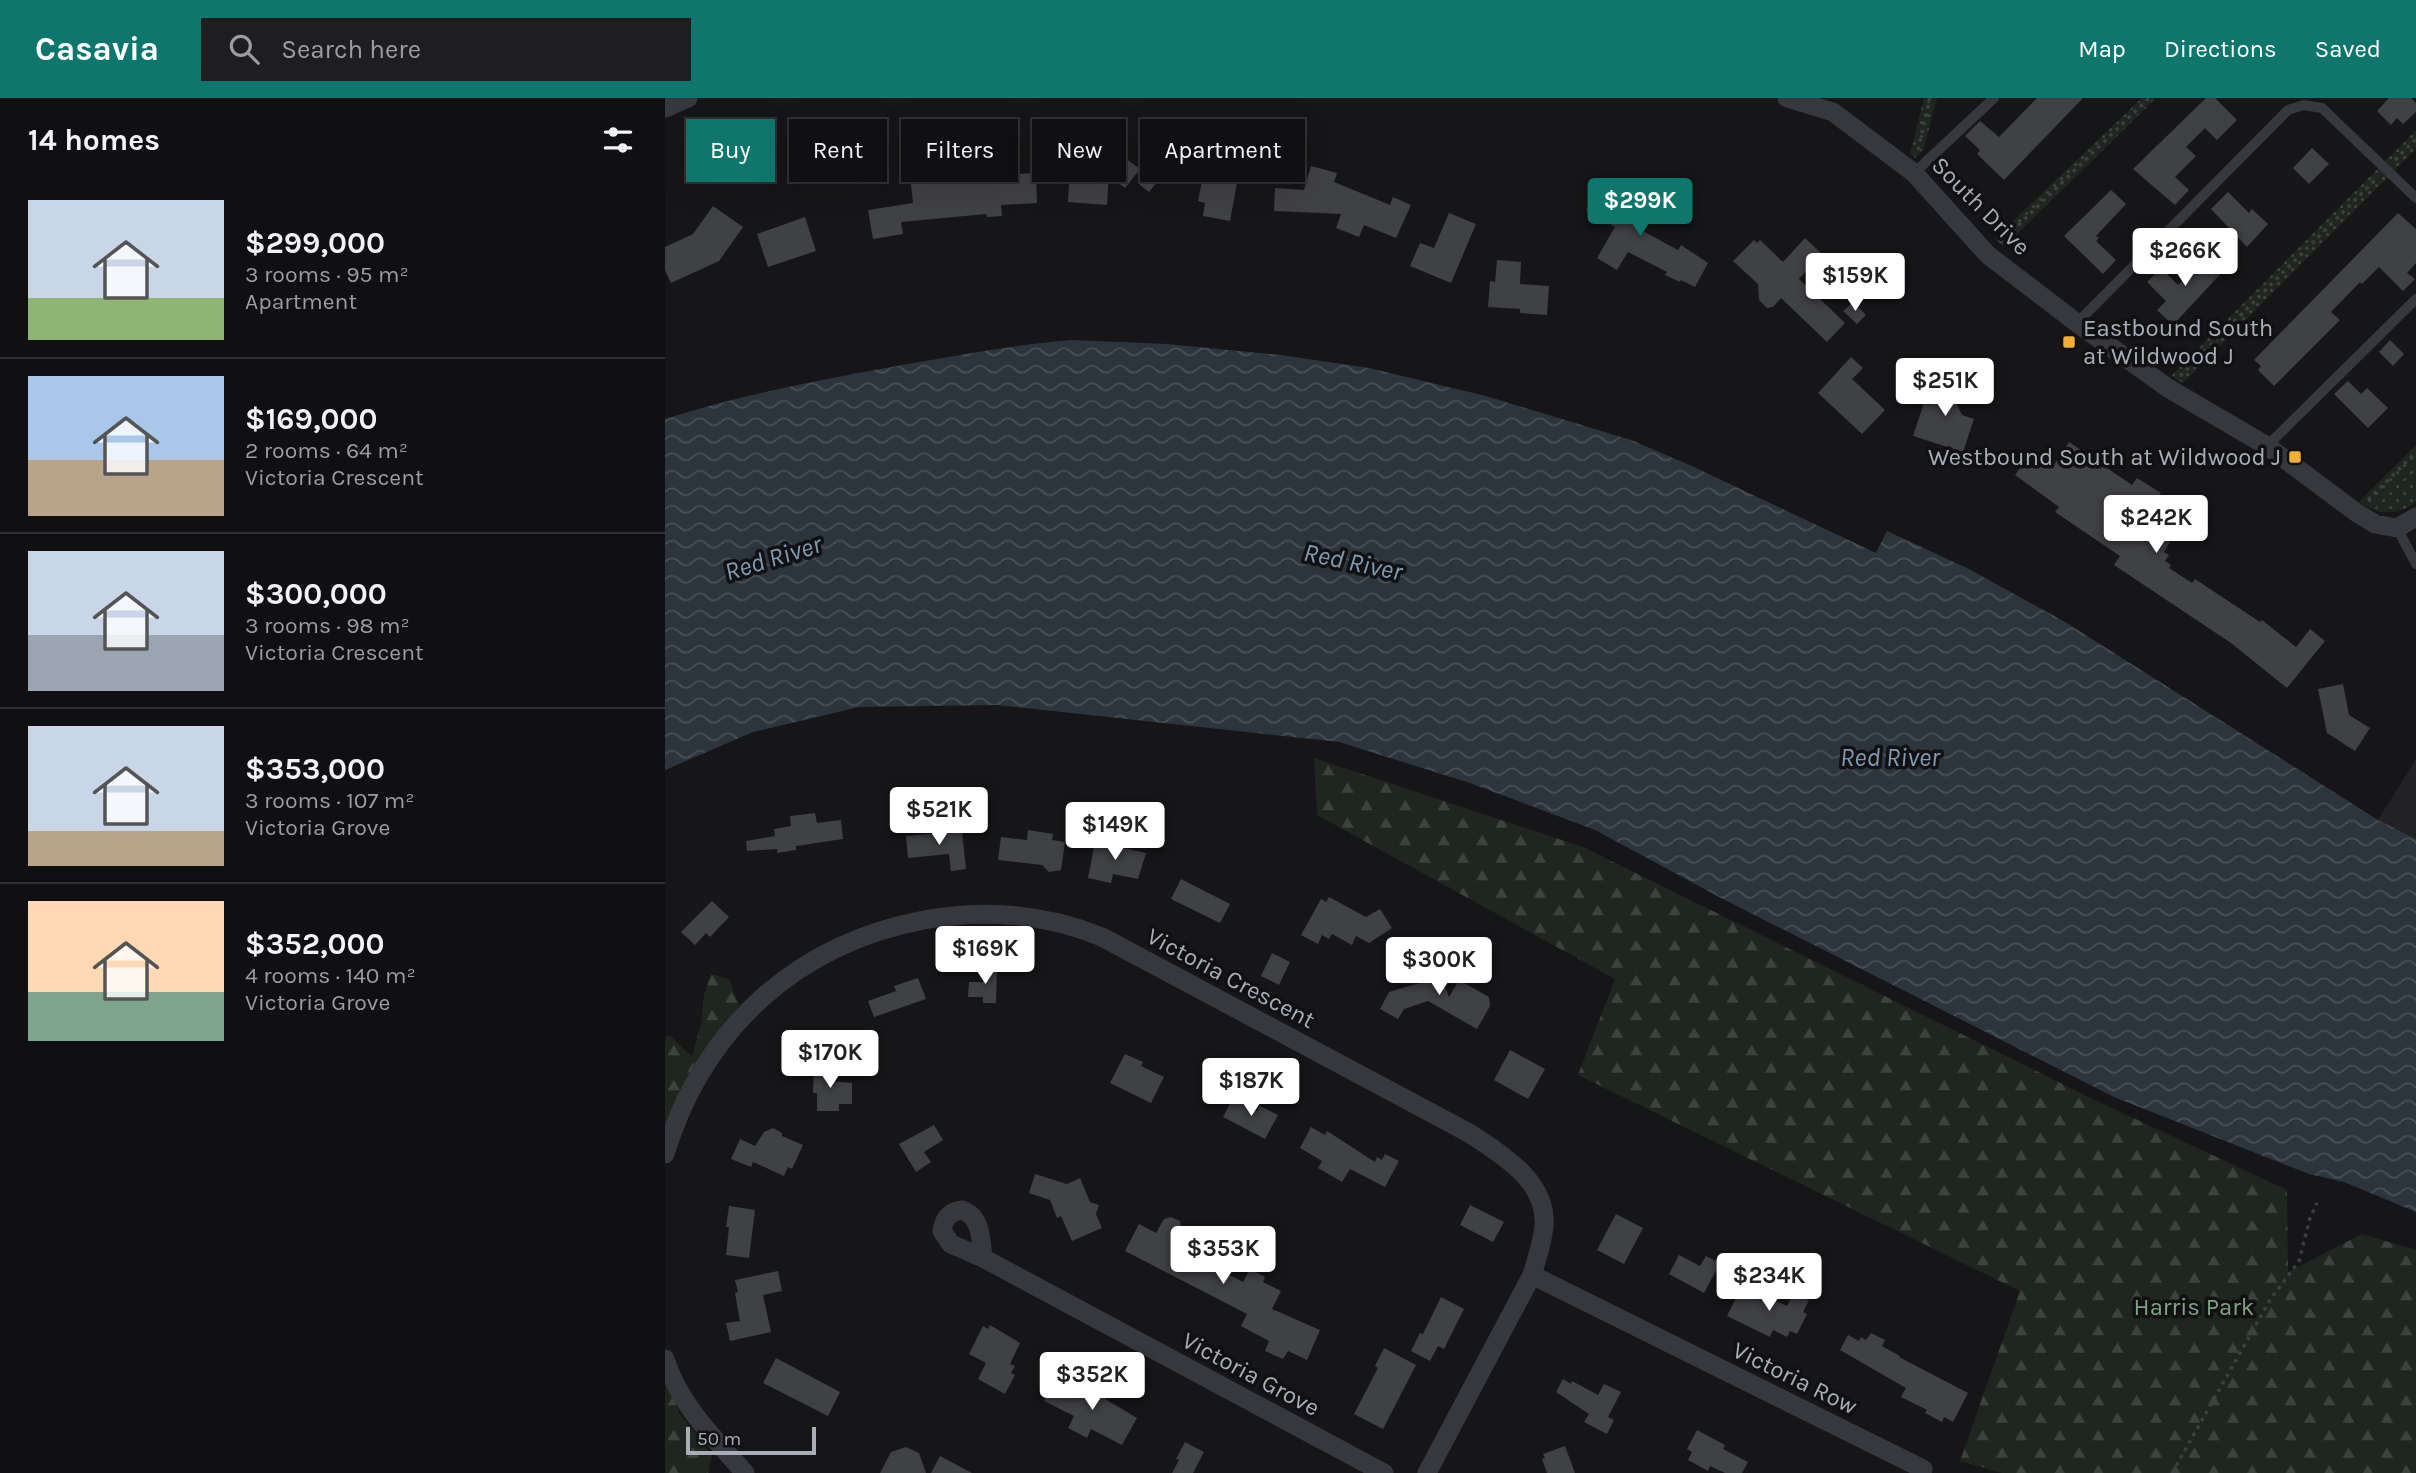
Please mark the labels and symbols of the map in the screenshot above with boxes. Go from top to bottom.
street label: South Drive [1926,151,2036,261]
pin: $299K [1591,178,1689,238]
pin: $266K [2136,228,2234,288]
pin: $159K [1806,254,1904,313]
place label: Eastbound South at Wildwood J [2083,314,2273,370]
marker: Eastbound South at Wildwood J [2061,334,2077,350]
pin: $251K [1896,358,1994,418]
place label: Westbound South at Wildwood J [1928,443,2281,471]
marker: Westbound South at Wildwood J [2287,449,2303,465]
pin: $242K [2107,496,2205,555]
water label: Red River [721,528,826,587]
water label: Red River [1301,536,1406,588]
water label: Red River [1840,742,1941,773]
pin: $521K [890,788,988,847]
pin: $149K [1066,802,1164,862]
street label: Victoria Crescent [1142,922,1320,1034]
pin: $169K [936,926,1034,986]
pin: $300K [1390,937,1488,997]
pin: $170K [781,1030,879,1090]
pin: $187K [1202,1058,1300,1118]
pin: $353K [1174,1226,1272,1286]
pin: $234K [1720,1254,1818,1313]
park label: Harris Park [2134,1293,2254,1321]
street label: Victoria Grove [1178,1326,1324,1422]
street label: Victoria Row [1728,1336,1862,1420]
pin: $352K [1043,1352,1141,1412]
scale bar [686,1424,815,1456]

